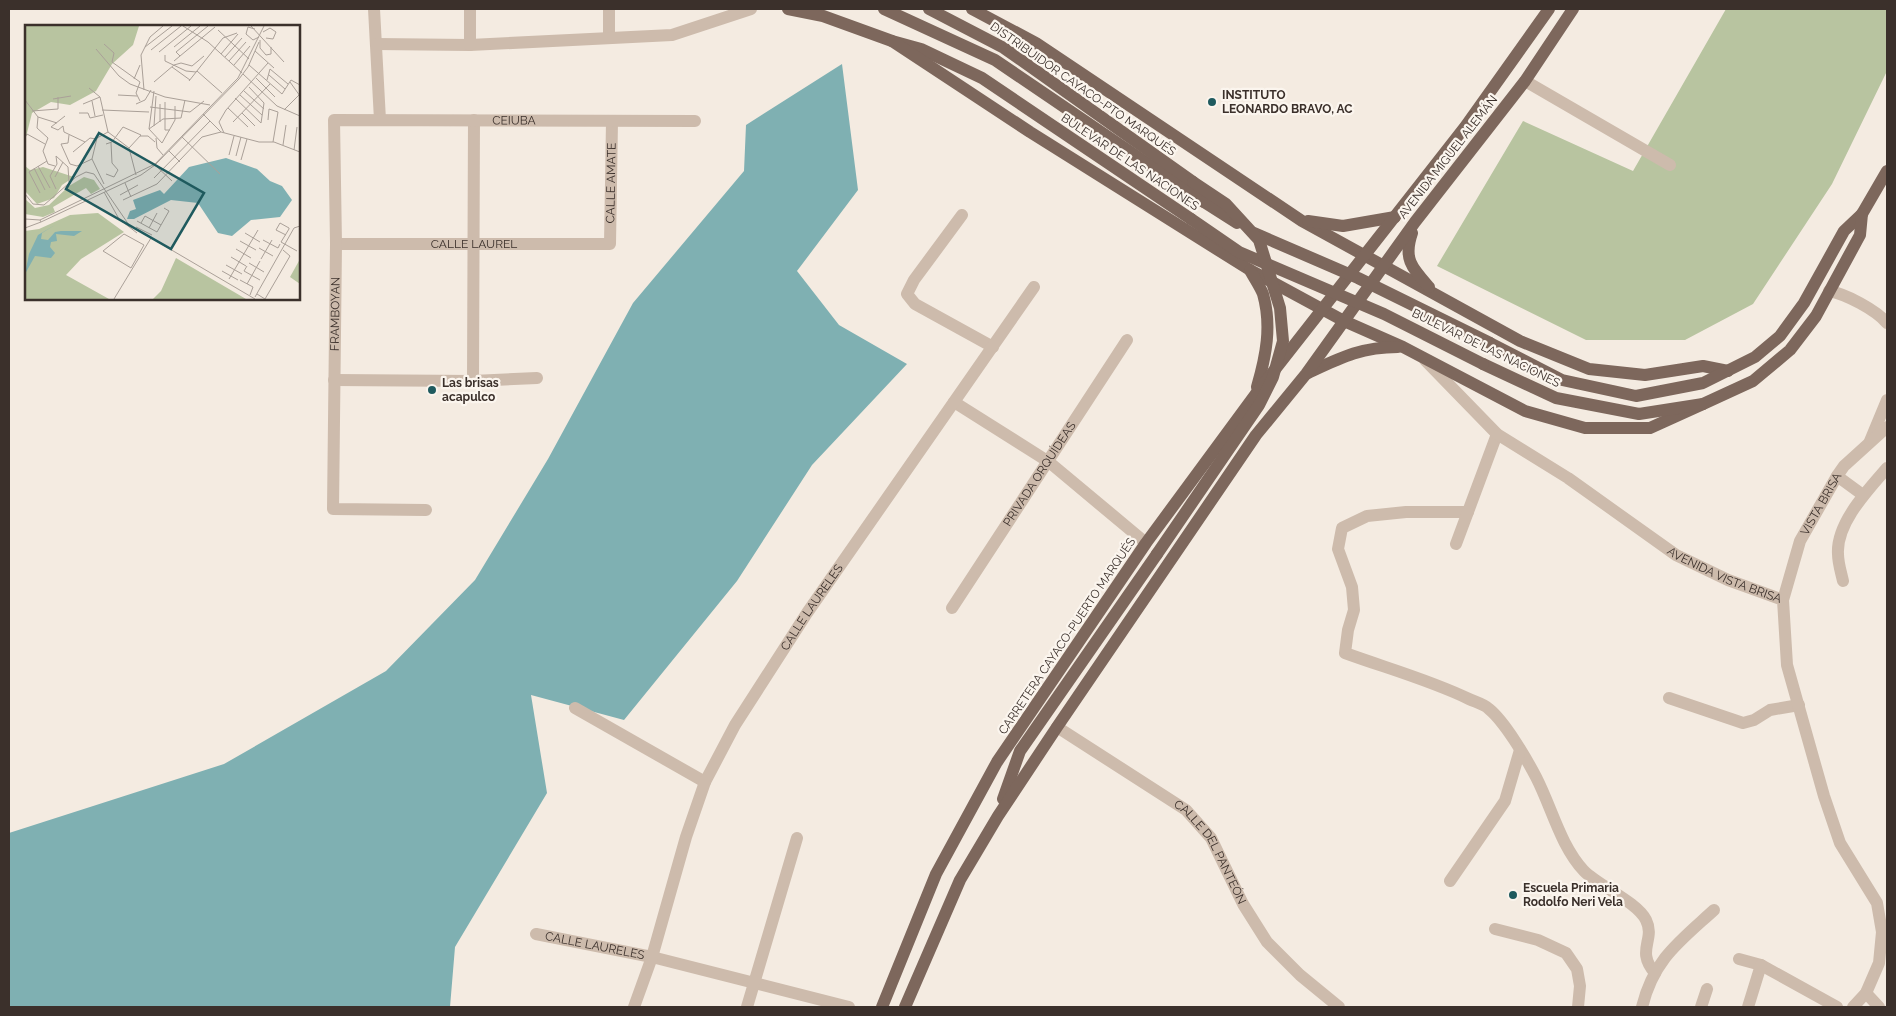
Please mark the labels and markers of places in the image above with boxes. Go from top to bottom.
place label: INSTITUTO LEONARDO BRAVO, AC [1222,88,1352,116]
marker: INSTITUTO LEONARDO BRAVO, AC [1206,96,1218,108]
place label: Las brisas acapulco [442,376,499,404]
marker: Las brisas acapulco [426,384,438,396]
place label: Escuela Primaria Rodolfo Neri Vela [1523,881,1623,909]
marker: Escuela Primaria Rodolfo Neri Vela [1507,889,1519,901]

